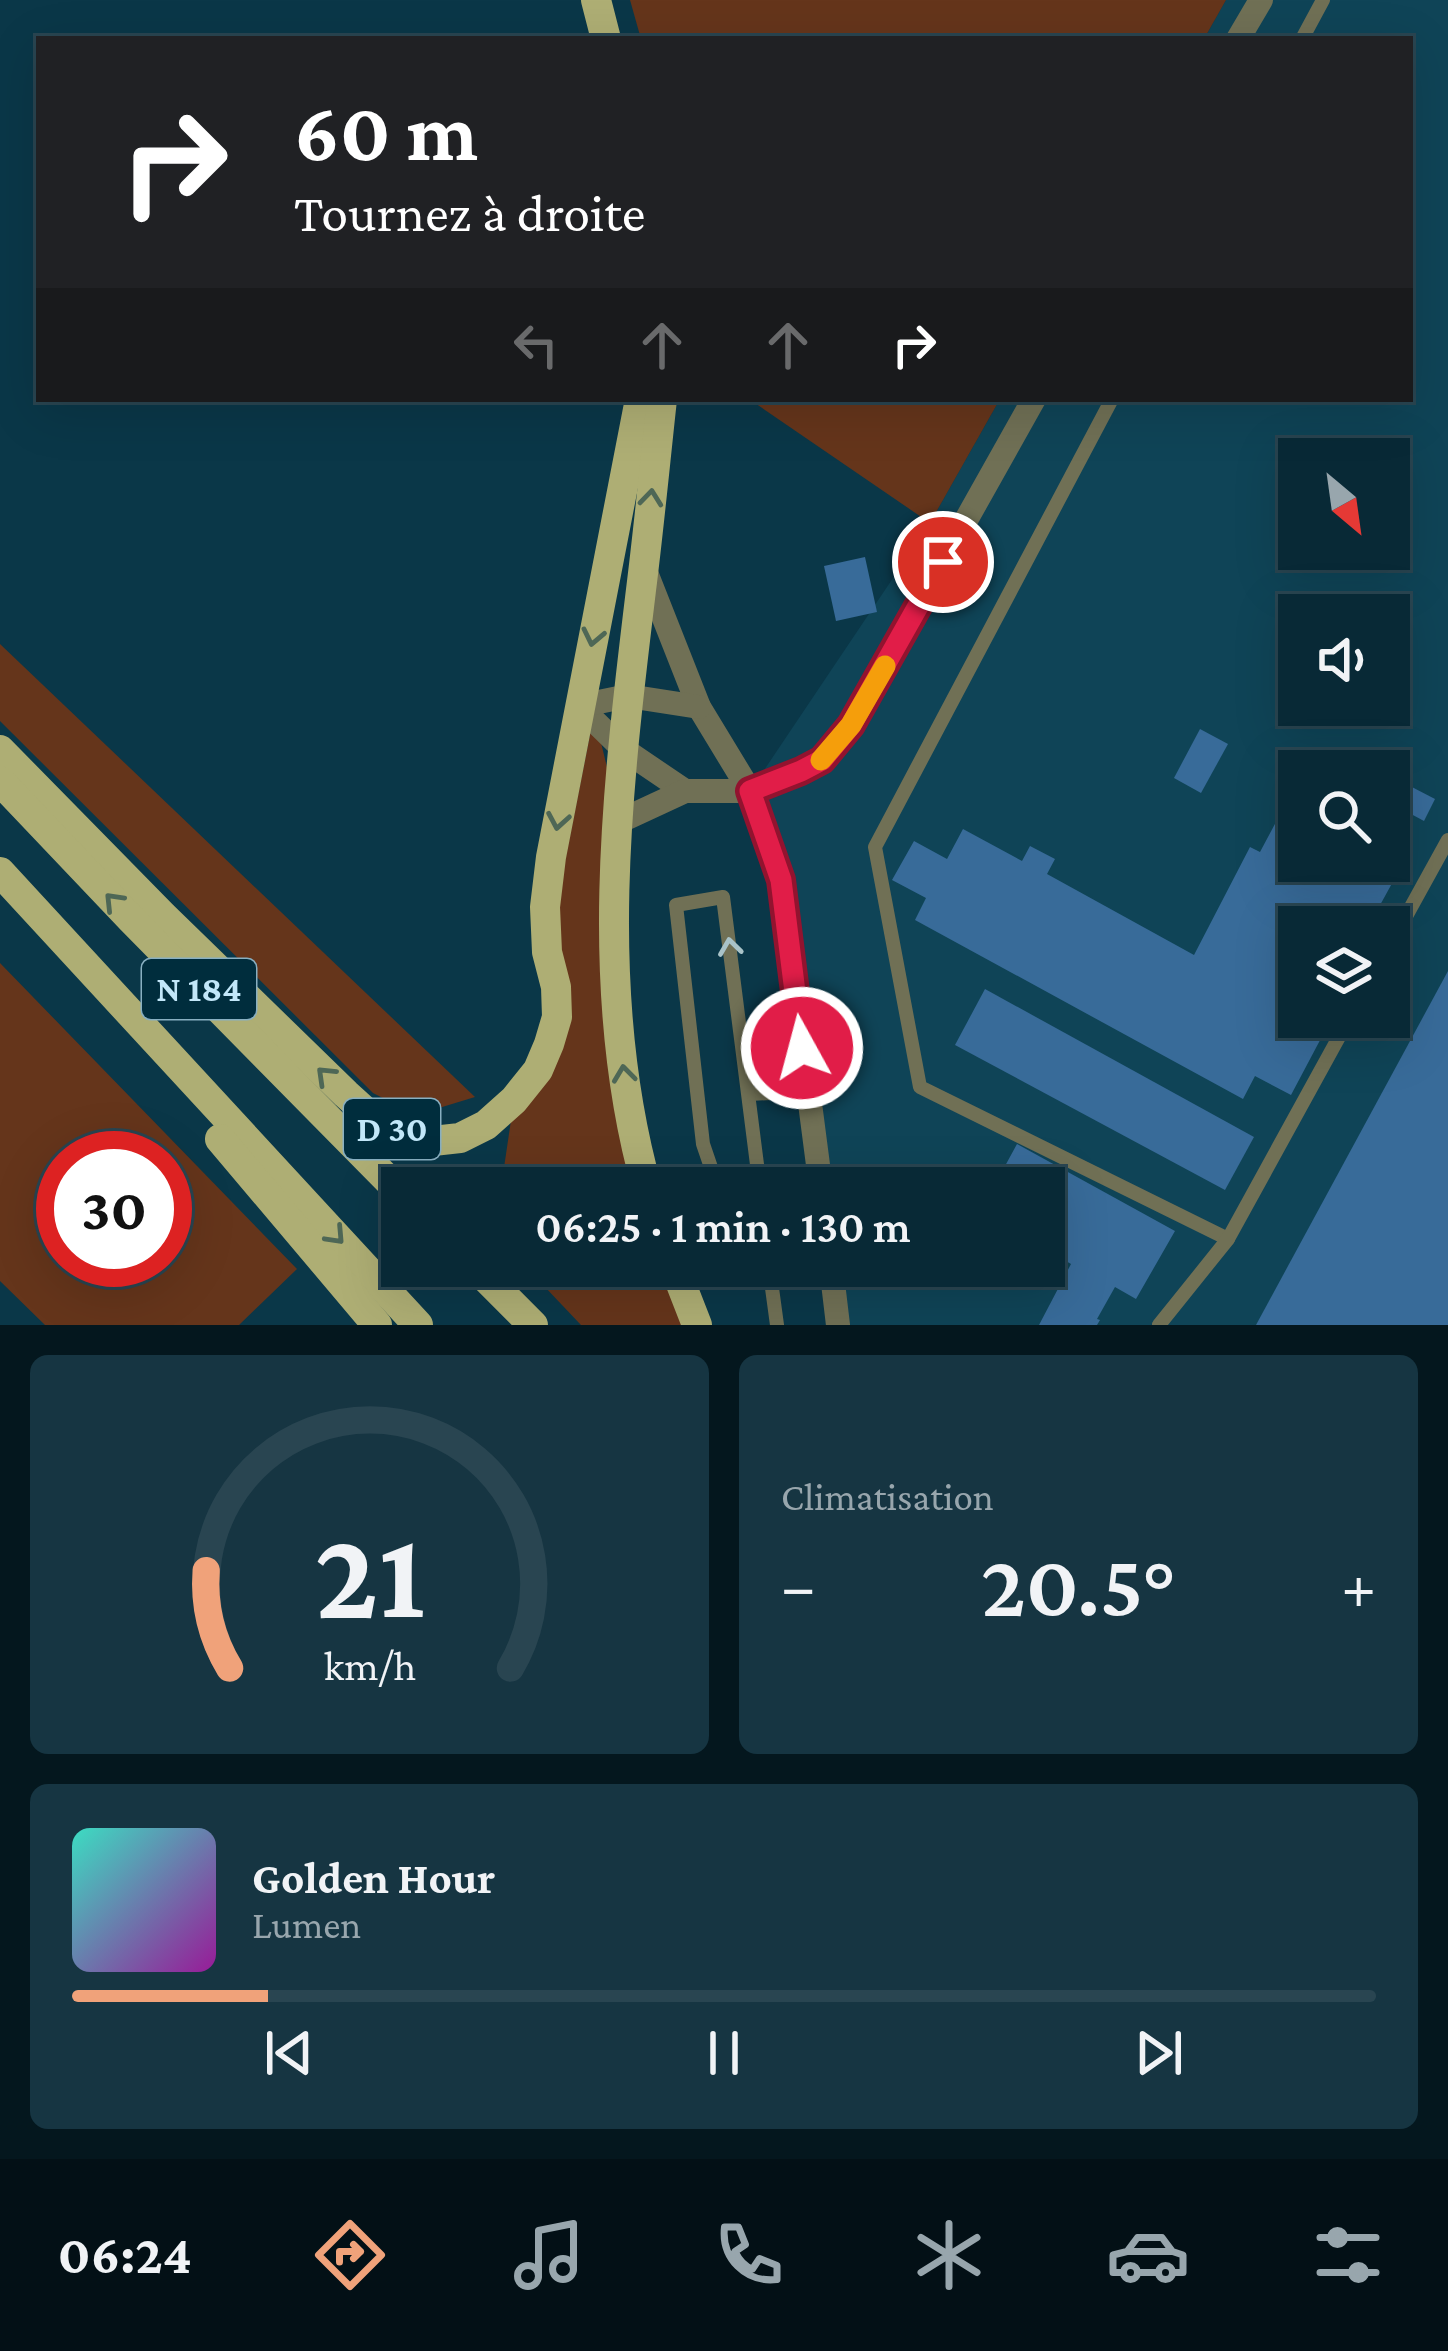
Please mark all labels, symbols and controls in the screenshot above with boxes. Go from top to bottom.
icon: right [96,84,252,240]
text: 60 m [294,85,478,178]
text: Tournez à droite [294,183,645,243]
icon: left [503,312,569,378]
icon: ahead [629,312,695,378]
icon: ahead [755,312,821,378]
icon: right [881,312,947,378]
north arrow [1278,438,1410,570]
map controls [1278,438,1410,1038]
one-way arrow [638,489,663,508]
pin [892,511,994,613]
icon: arrive [910,529,976,595]
button: sound [1278,594,1410,726]
one-way arrow [581,627,607,647]
button: search [1278,750,1410,882]
one-way arrow [546,811,572,831]
one-way arrow [106,893,128,915]
button: layers [1278,906,1410,1038]
one-way arrow [717,937,743,957]
road number: N 184 [142,959,256,1019]
position arrow [739,985,865,1111]
one-way arrow [611,1064,637,1083]
one-way arrow [317,1067,339,1089]
road number: D 30 [344,1099,440,1159]
speed limit sign: 30 [36,1131,192,1287]
text: 06:25 · 1 min · 130 m [535,1202,911,1252]
one-way arrow [321,1222,343,1243]
text: Climatisation [781,1475,994,1518]
text: 21 [314,1505,425,1644]
text: 20.5° [981,1535,1176,1635]
text: − [781,1549,816,1622]
text: + [1341,1549,1376,1622]
text: km/h [323,1641,416,1688]
text: Golden Hour [252,1853,495,1903]
text: Lumen [252,1903,361,1946]
icon: previous [256,2020,322,2086]
icon: pause [691,2020,757,2086]
icon: next [1126,2020,1192,2086]
icon: directions [308,2213,392,2297]
icon: music [507,2213,591,2297]
icon: phone [707,2213,791,2297]
icon: climate [907,2213,991,2297]
icon: car [1106,2213,1190,2297]
icon: filters [1306,2213,1390,2297]
text: 06:24 [58,2225,192,2285]

